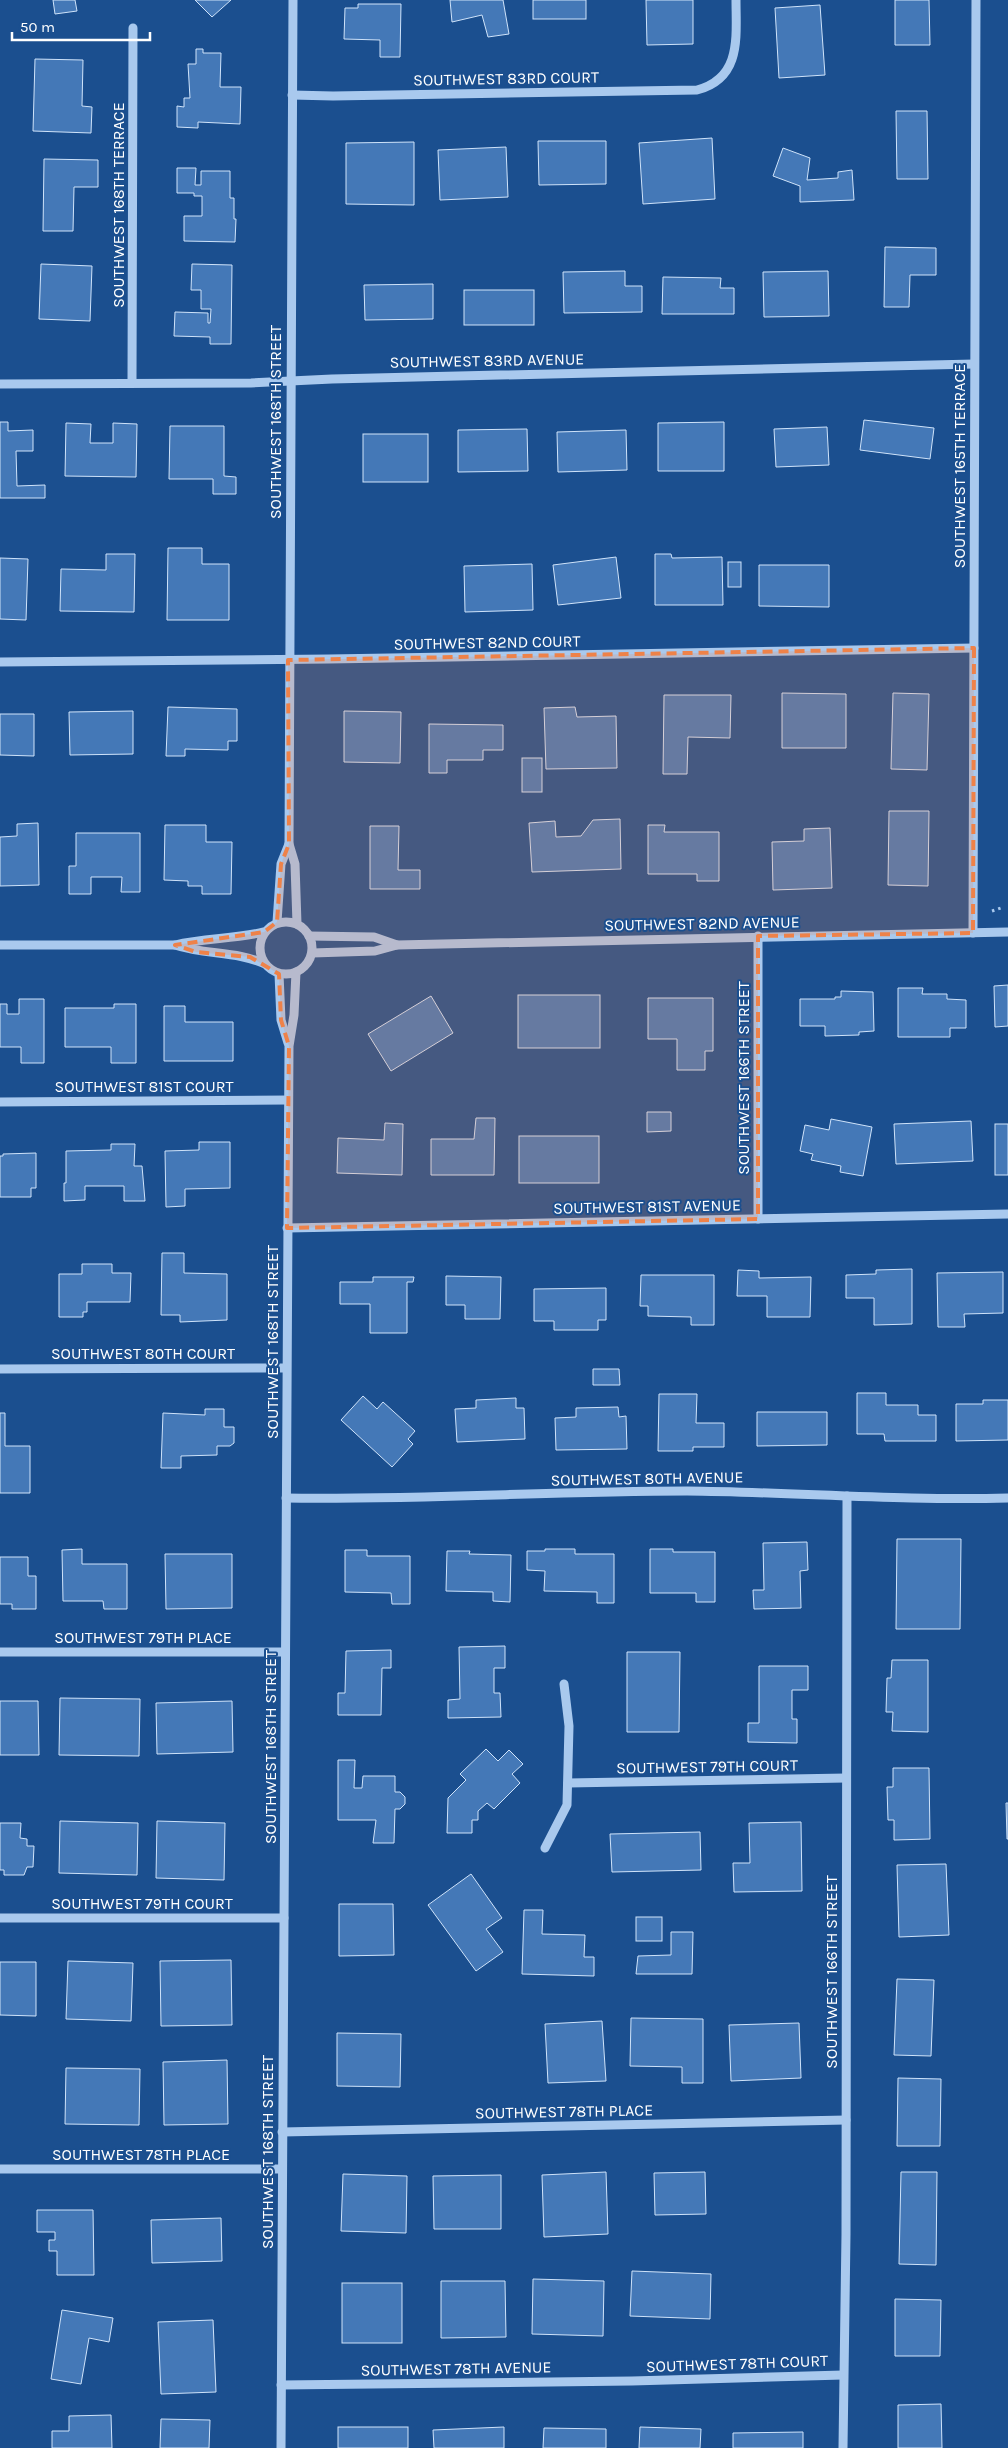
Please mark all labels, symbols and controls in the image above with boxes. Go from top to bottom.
scale bar [12,10,150,42]
text: 50 m [20,18,55,36]
street label: SOUTHWEST 83RD COURT [413,67,599,90]
street label: SOUTHWEST 168TH TERRACE [109,102,128,308]
street label: SOUTHWEST 168TH STREET [266,325,285,519]
street label: SOUTHWEST 83RD AVENUE [390,349,584,372]
street label: SOUTHWEST 165TH TERRACE [950,364,969,568]
street label: SOUTHWEST 82ND COURT [393,631,581,654]
street label: SOUTHWEST 82ND AVENUE [604,912,800,935]
street label: SOUTHWEST 166TH STREET [734,981,753,1175]
street label: SOUTHWEST 81ST COURT [55,1077,233,1096]
street label: SOUTHWEST 81ST AVENUE [553,1195,741,1218]
street label: SOUTHWEST 168TH STREET [263,1245,282,1439]
street label: SOUTHWEST 80TH COURT [51,1344,235,1363]
street label: SOUTHWEST 80TH AVENUE [550,1467,744,1490]
street label: SOUTHWEST 79TH PLACE [54,1628,232,1647]
street label: SOUTHWEST 168TH STREET [261,1650,280,1844]
street label: SOUTHWEST 79TH COURT [616,1755,798,1778]
street label: SOUTHWEST 166TH STREET [822,1875,841,2069]
street label: SOUTHWEST 79TH COURT [51,1894,233,1913]
street label: SOUTHWEST 168TH STREET [258,2055,277,2249]
street label: SOUTHWEST 78TH PLACE [475,2100,653,2123]
street label: SOUTHWEST 78TH PLACE [52,2145,230,2164]
street label: SOUTHWEST 78TH COURT [646,2351,828,2376]
street label: SOUTHWEST 78TH AVENUE [360,2357,552,2380]

